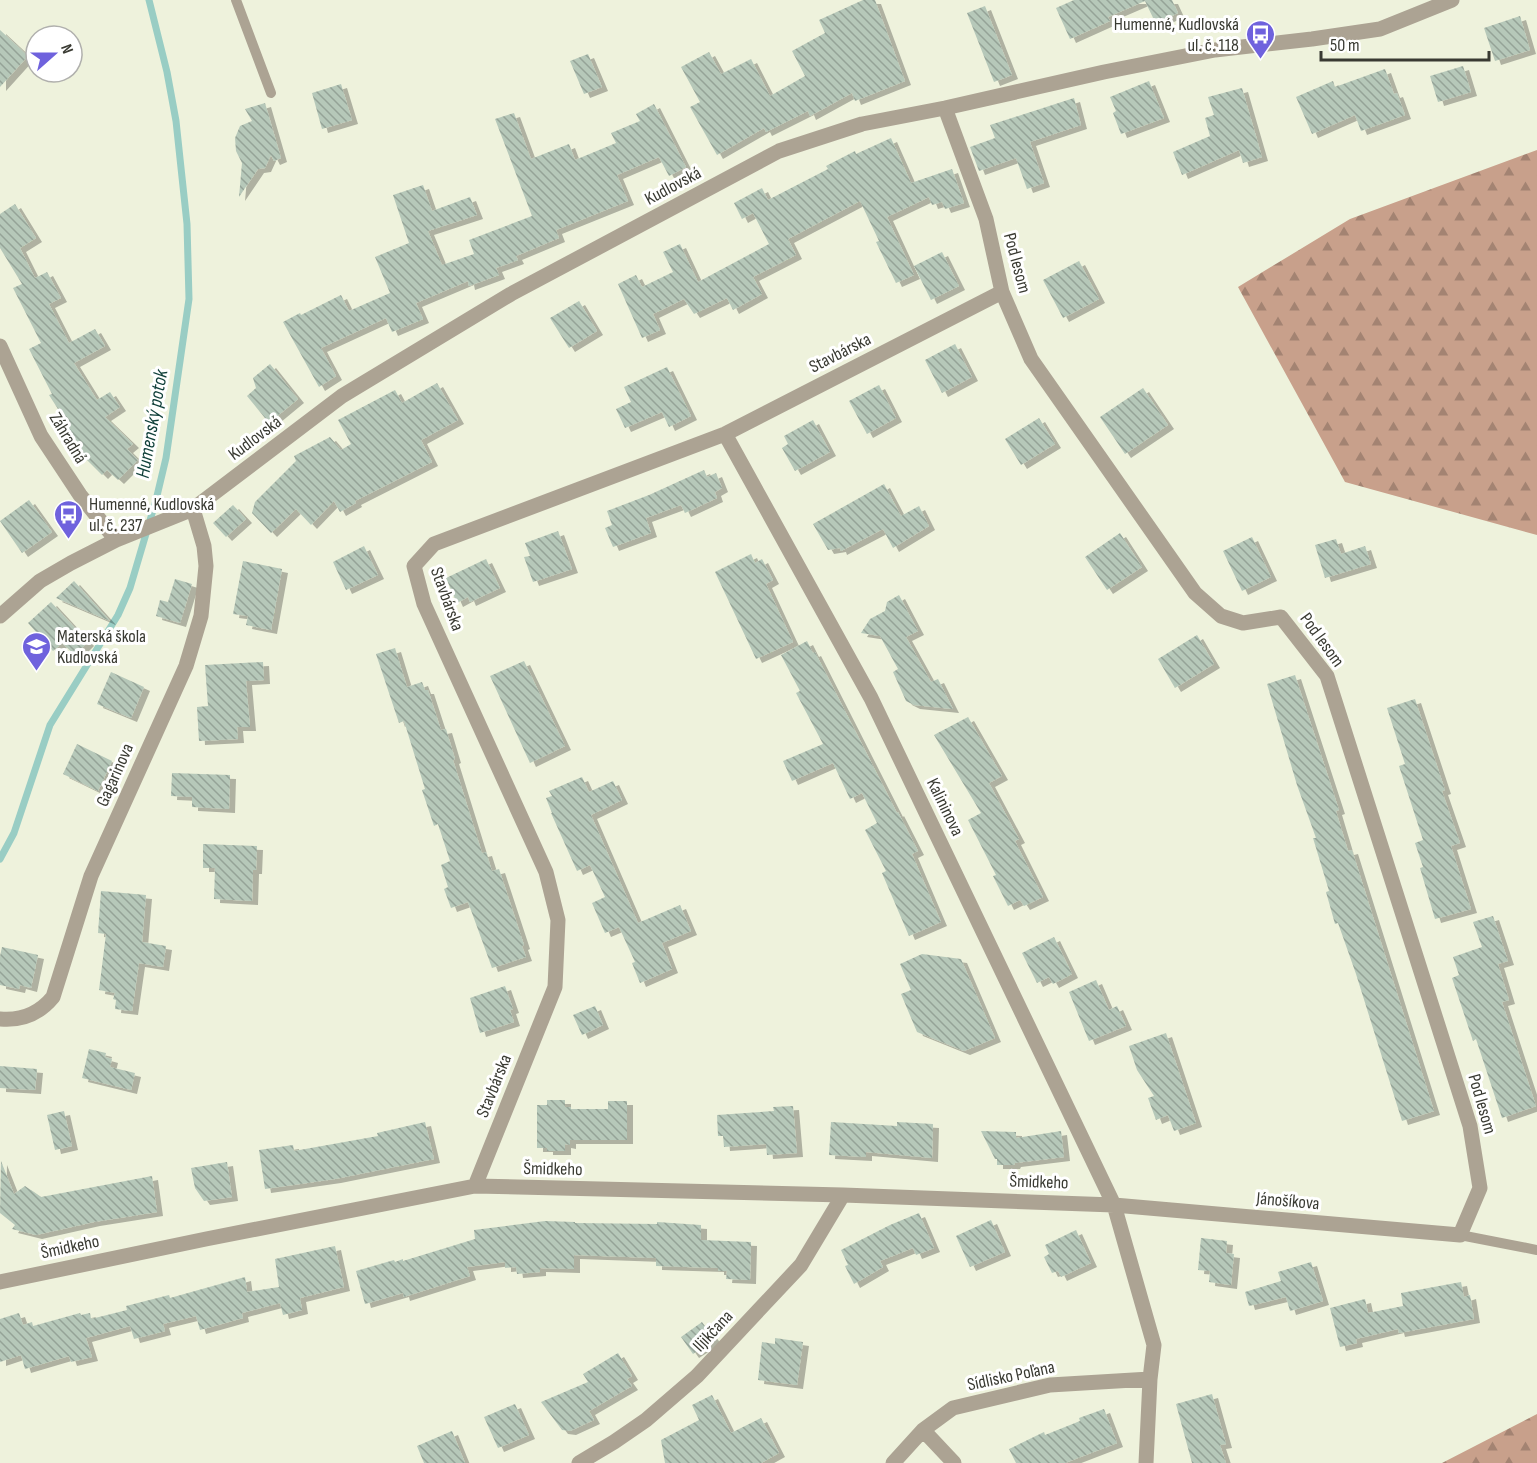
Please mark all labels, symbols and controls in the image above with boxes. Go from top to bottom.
place label: Humenné, Kudlovská ul. č. 118 [1114,14,1239,56]
bus stop icon: Humenné, Kudlovská ul. č. 118 [1244,18,1276,60]
north arrow [24,24,84,84]
scale bar [1321,24,1489,62]
text: 50 m [1330,35,1360,56]
text: N [56,42,77,57]
street label: Kudlovská [641,162,705,210]
street label: Pod lesom [999,231,1035,295]
street label: Stavbárska [806,329,874,377]
water label: Humenský potok [131,367,173,480]
street label: Záhradná [45,409,91,467]
street label: Kudlovská [224,411,286,465]
place label: Humenné, Kudlovská ul. č. 237 [89,494,214,536]
bus stop icon: Humenné, Kudlovská ul. č. 237 [52,498,84,540]
street label: Stavbárska [426,564,468,634]
street label: Pod lesom [1295,609,1349,671]
place label: Materská škola Kudlovská [57,626,146,668]
school or university icon: Materská škola Kudlovská [20,630,52,672]
street label: Gagarinova [92,740,138,810]
street label: Kalininova [922,775,968,839]
street label: Stavbárska [472,1051,516,1121]
street label: Pod lesom [1463,1072,1501,1136]
street label: Šmidkeho [523,1158,583,1180]
street label: Šmidkeho [1009,1170,1069,1194]
street label: Jánošíkova [1255,1188,1320,1214]
street label: Šmidkeho [39,1231,101,1263]
street label: Iljikčana [689,1306,737,1356]
street label: Sídlisko Poľana [965,1356,1057,1395]

